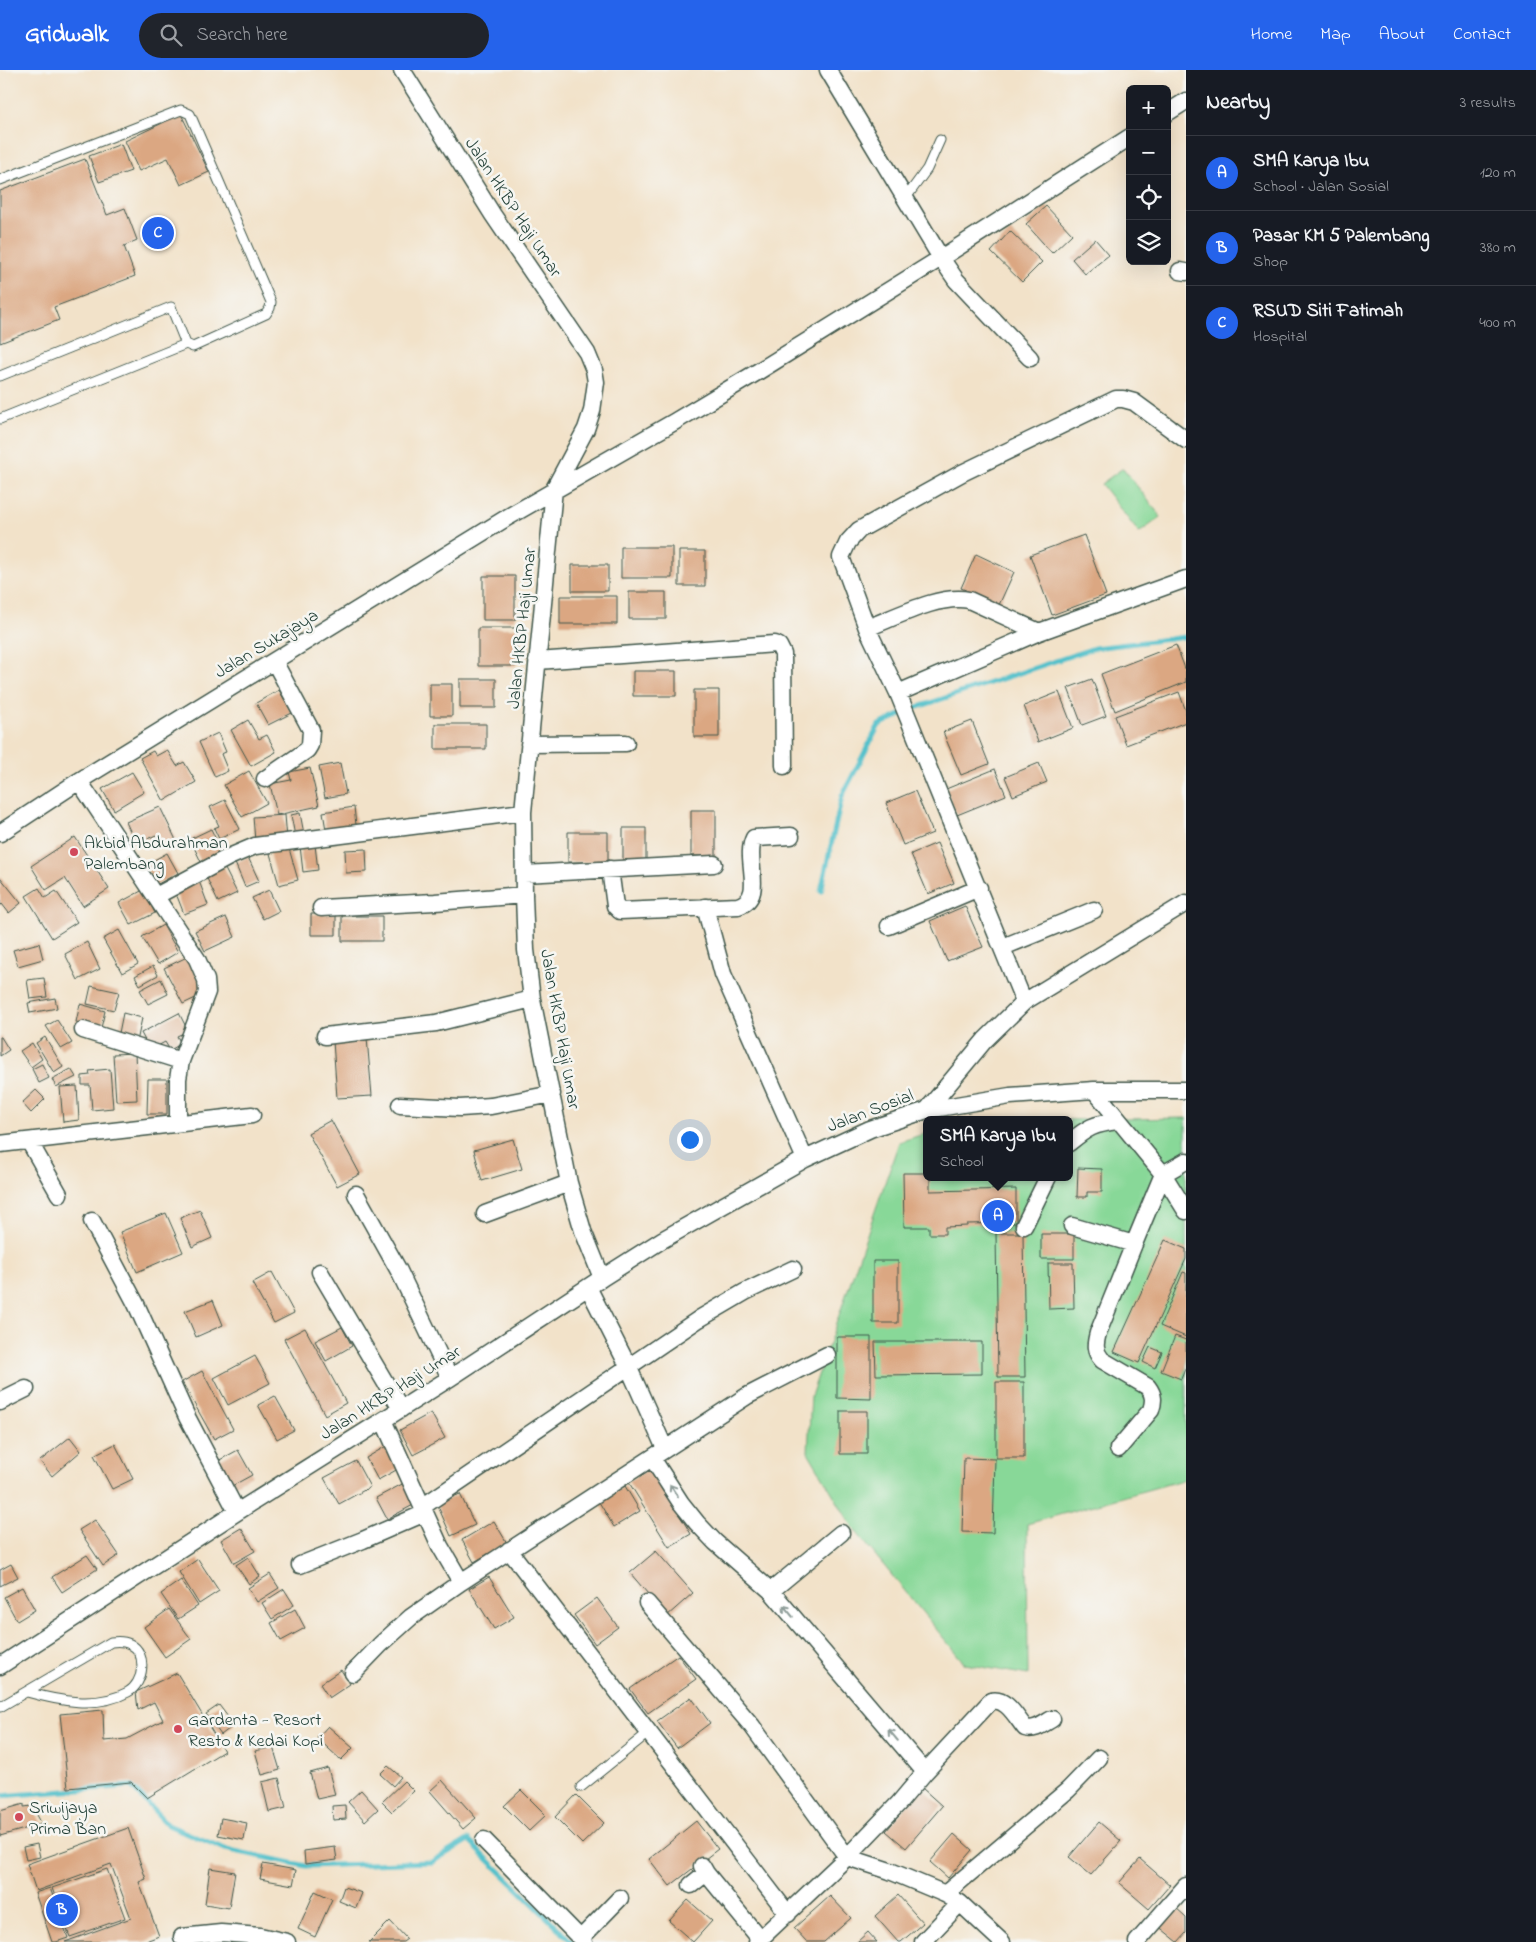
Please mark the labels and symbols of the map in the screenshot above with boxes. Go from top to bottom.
street label: Jalan HKBP Haji Umar [457,133,568,283]
pin: C [142,214,174,252]
street label: Jalan HKBP Haji Umar [502,546,544,710]
street label: Jalan Sukajaya [210,603,324,686]
place label: Akbid Abdurahman Palembang [84,831,228,879]
marker: Akbid Abdurahman Palembang [68,846,80,858]
street label: Jalan HKBP Haji Umar [532,947,586,1112]
street label: Jalan Sosial [824,1083,918,1140]
your location [677,1127,703,1153]
pin: A [982,1197,1014,1235]
street label: Jalan HKBP Haji Umar [316,1340,467,1448]
one-way arrow [668,1485,678,1499]
one-way arrow [783,1604,794,1617]
place label: Gardenta - Resort Resto & Kedai Kopi [188,1708,323,1755]
marker: Gardenta - Resort Resto & Kedai Kopi [172,1723,184,1735]
one-way arrow [888,1728,899,1741]
place label: Sriwijaya Prima Ban [29,1796,106,1843]
marker: Sriwijaya Prima Ban [13,1811,25,1823]
pin: B [46,1891,78,1929]

